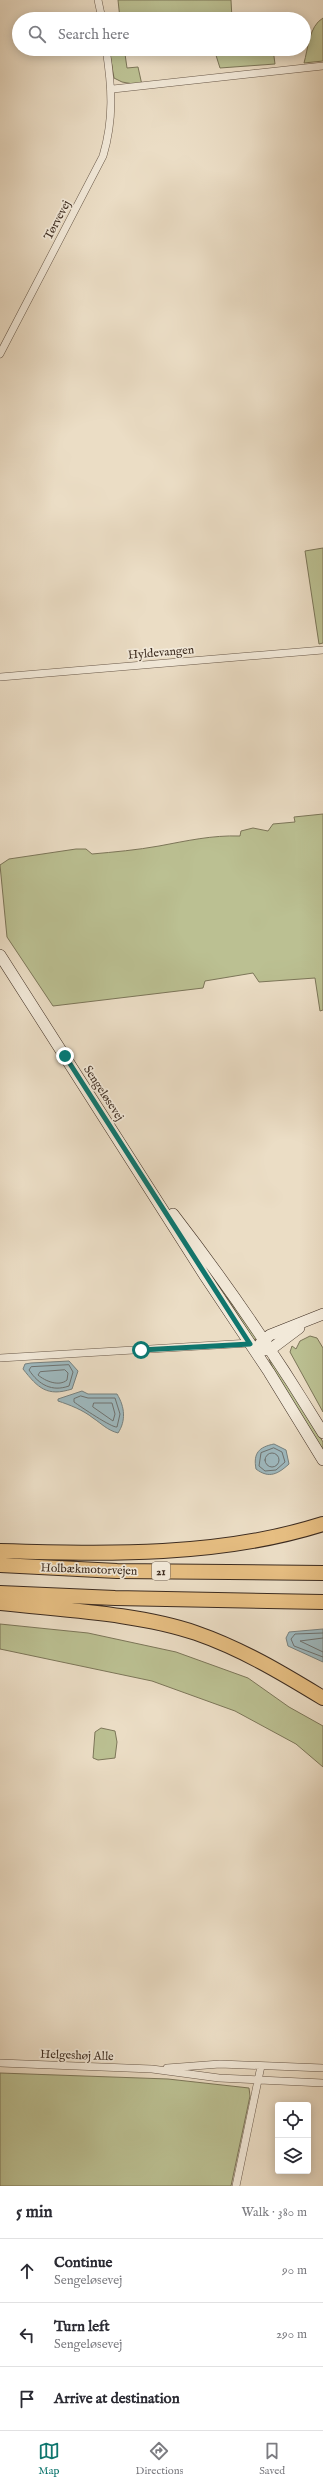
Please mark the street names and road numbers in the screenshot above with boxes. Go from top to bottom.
street label: Tørvevej [41,198,74,243]
street label: Hyldevangen [127,642,195,663]
street label: Sengeløsevej [80,1063,127,1124]
street label: Holbækmotorvejen [40,1560,138,1579]
road number: 21 [152,1562,170,1580]
street label: Helgeshøj Alle [40,2047,114,2064]

